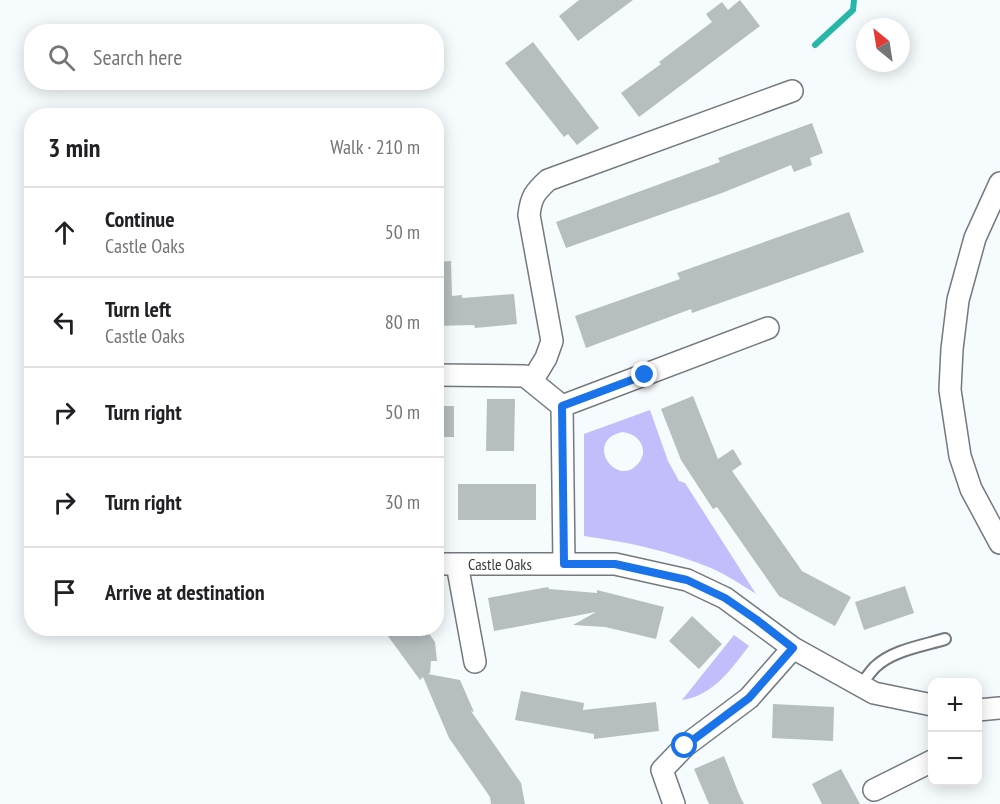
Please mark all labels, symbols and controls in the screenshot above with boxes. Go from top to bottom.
north arrow [856,18,910,72]
search box [24,24,444,90]
icon: search [45,41,78,74]
text: Search here [93,43,182,71]
text: 3 min [48,131,101,164]
text: Walk · 210 m [330,134,420,160]
text: Continue [105,205,175,233]
icon: ahead [48,216,81,249]
text: 50 m [385,219,420,245]
text: Castle Oaks [105,233,185,259]
text: Turn left [105,295,171,323]
icon: left [48,306,81,339]
text: 80 m [385,309,420,335]
text: Castle Oaks [105,323,185,349]
route end [631,361,657,387]
icon: right [48,396,81,429]
text: Turn right [105,398,182,426]
text: 50 m [385,399,420,425]
icon: right [48,486,81,519]
text: Turn right [105,488,182,516]
text: 30 m [385,489,420,515]
street label: Castle Oaks [468,554,532,574]
icon: arrive [48,576,81,609]
text: Arrive at destination [105,578,265,606]
map controls [928,678,982,786]
button: + [928,678,982,732]
route start [671,732,697,758]
button: − [928,732,982,786]

